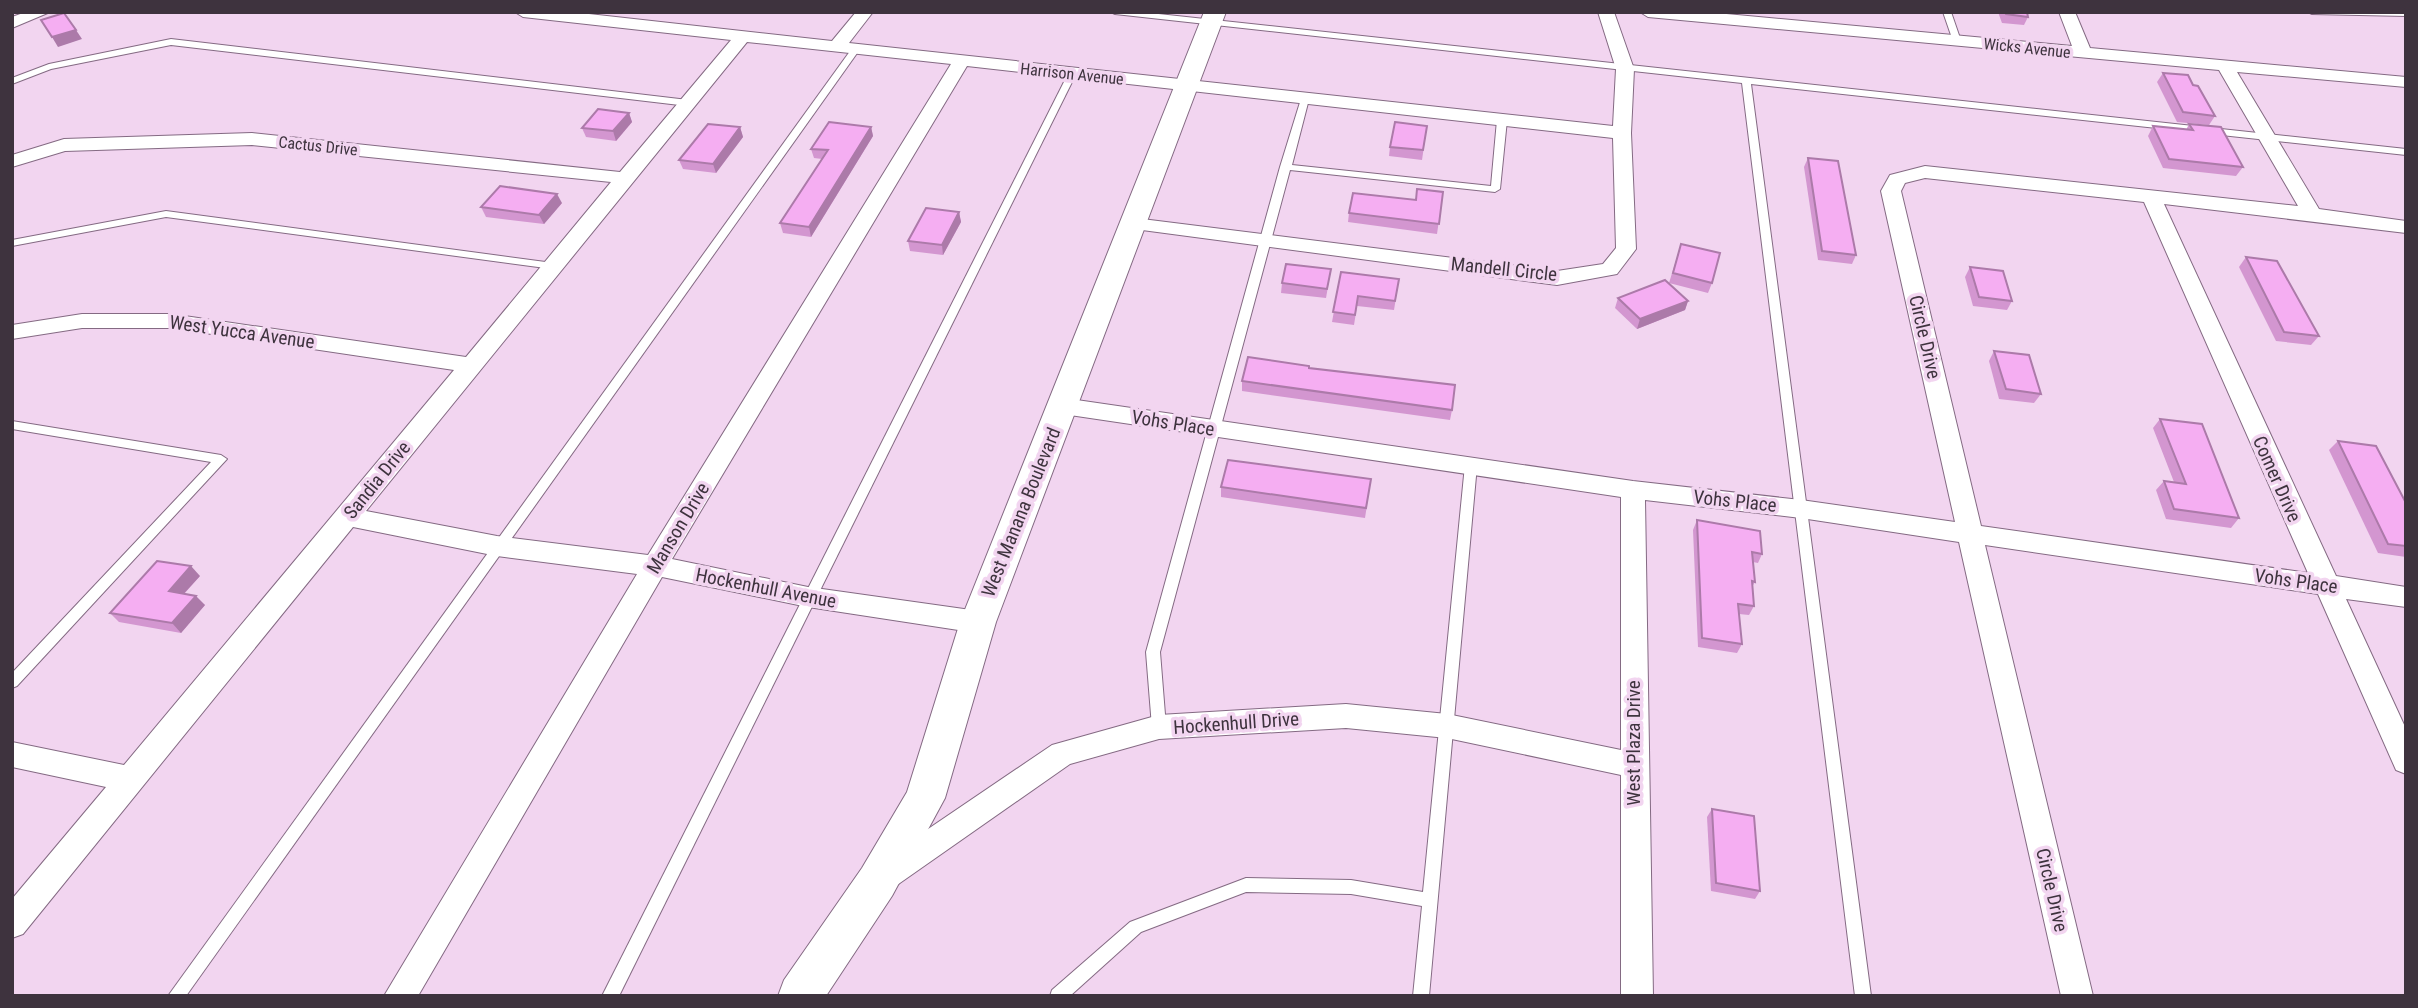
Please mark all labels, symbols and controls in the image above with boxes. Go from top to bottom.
street label: Wicks Avenue [1982,34,2072,62]
street label: Harrison Avenue [1019,59,1125,89]
street label: Cactus Drive [277,132,359,160]
street label: Mandell Circle [1450,252,1558,286]
street label: Circle Drive [1904,293,1946,381]
street label: West Yucca Avenue [168,310,316,354]
street label: Vohs Place [1130,405,1216,441]
street label: West Manana Boulevard [977,424,1065,600]
street label: Comer Drive [2248,432,2306,526]
street label: Sandia Drive [339,436,415,523]
street label: Manson Drive [642,478,714,578]
street label: Vohs Place [1692,485,1778,517]
street label: Hockenhull Avenue [694,563,838,613]
street label: Vohs Place [2253,564,2339,598]
street label: West Plaza Drive [1622,680,1645,806]
street label: Hockenhull Drive [1172,707,1300,739]
street label: Circle Drive [2031,846,2073,934]

